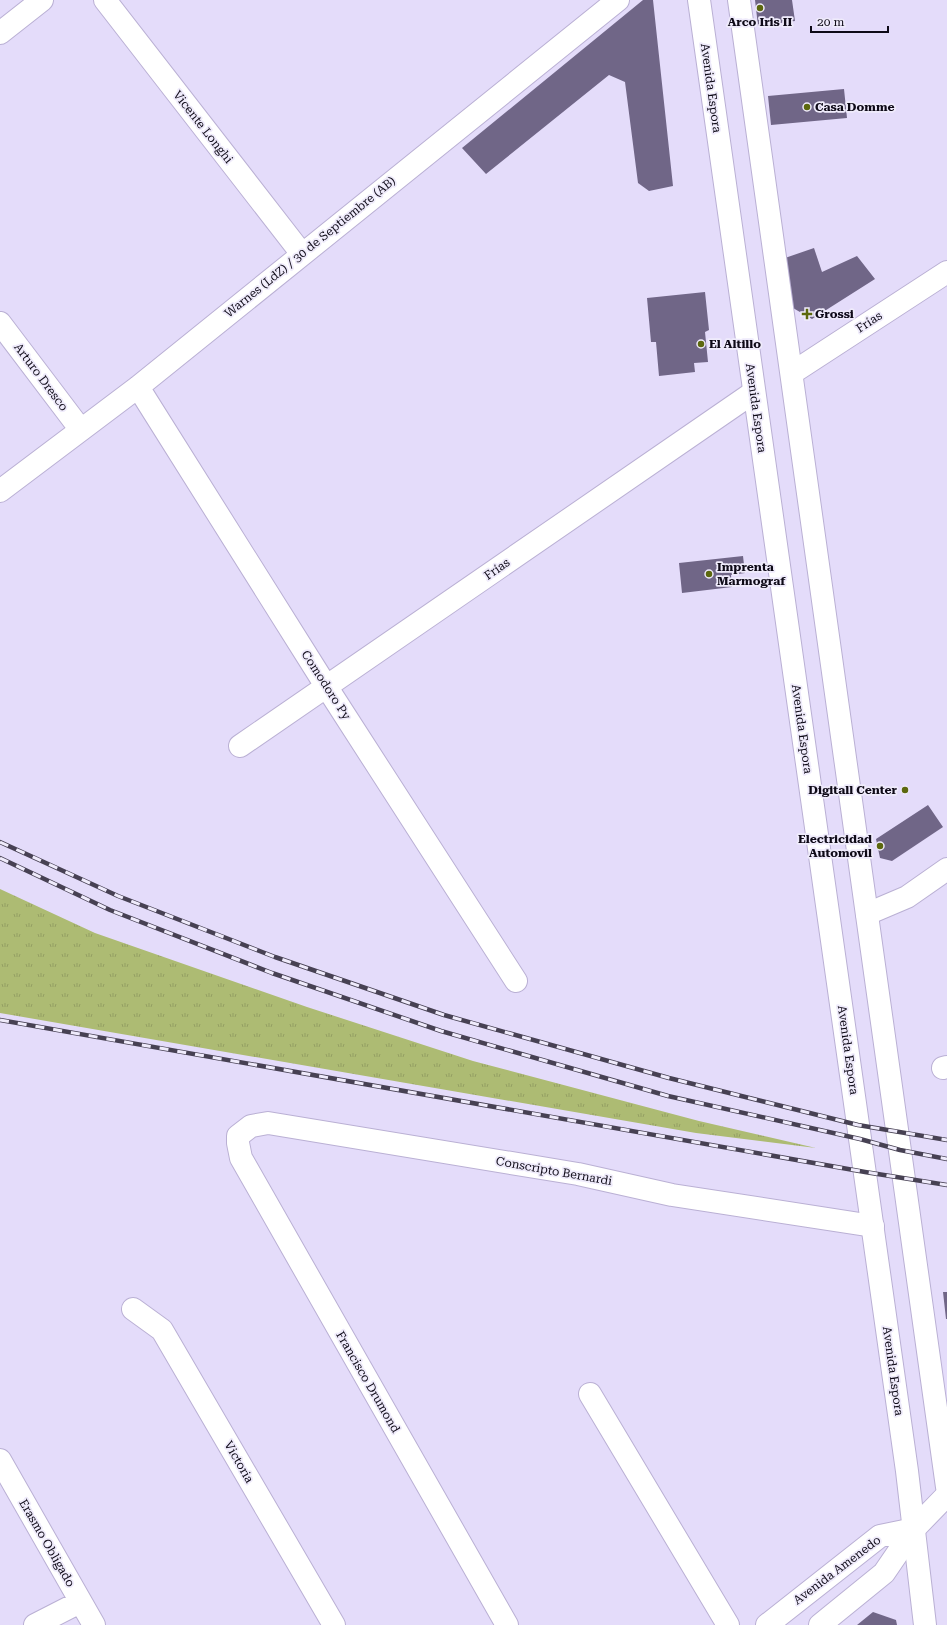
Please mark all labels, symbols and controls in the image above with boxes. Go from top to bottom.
marker: Arco Iris II [755,3,765,13]
scale bar [811,8,888,34]
place label: Arco Iris II [728,15,793,29]
text: 20 m [817,15,844,29]
street label: Avenida Espora [698,42,724,134]
street label: Vicente Longhi [170,88,236,166]
place label: Casa Domme [815,100,895,114]
marker: Casa Domme [802,102,812,112]
street label: Warnes (LdZ) / 30 de Septiembre (AB) [222,174,398,320]
place label: Grossi [815,307,854,321]
street label: Frías [853,308,885,336]
marker: Grossi [802,309,812,319]
place label: El Altillo [709,337,761,351]
marker: El Altillo [696,339,706,349]
street label: Arturo Dresco [11,340,71,414]
street label: Avenida Espora [743,362,769,454]
street label: Frías [481,555,513,583]
place label: Imprenta Marmograf [717,560,786,588]
marker: Imprenta Marmograf [704,569,714,579]
street label: Comodoro Py [298,648,354,723]
street label: Avenida Espora [789,683,815,775]
place label: Digitall Center [808,783,898,797]
marker: Digitall Center [900,785,910,795]
place label: Electricidad Automovil [798,832,872,860]
marker: Electricidad Automovil [875,841,885,851]
street label: Avenida Espora [835,1004,861,1096]
street label: Conscripto Bernardi [495,1154,613,1188]
street label: Avenida Espora [880,1325,906,1417]
street label: Francisco Drumond [333,1329,403,1436]
street label: Victoria [221,1439,257,1486]
street label: Erasmo Obligado [16,1497,78,1589]
street label: Avenida Amenedo [791,1533,883,1607]

